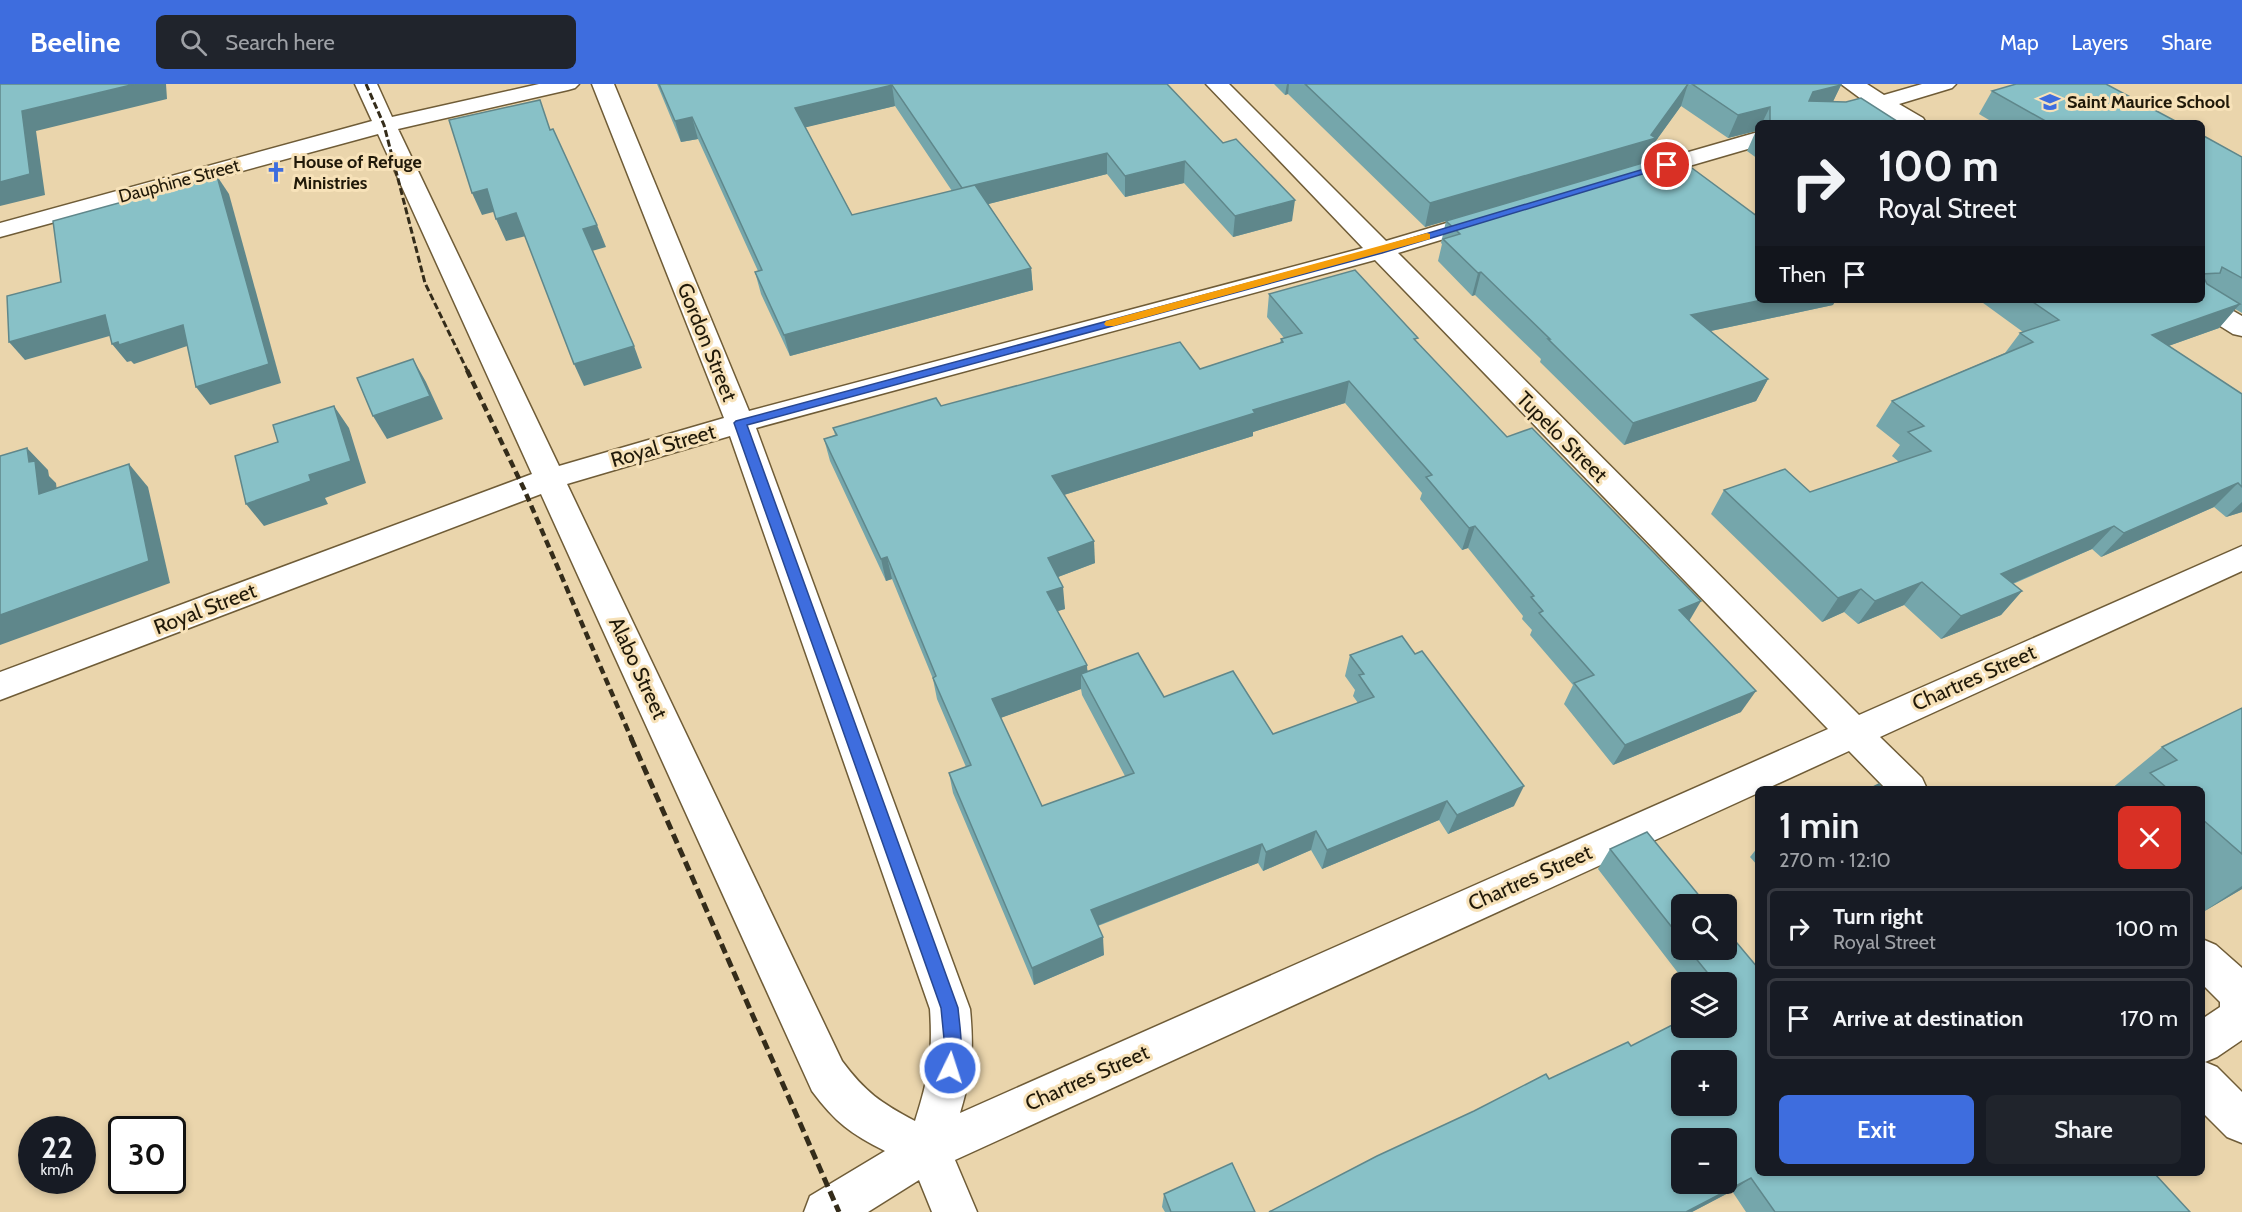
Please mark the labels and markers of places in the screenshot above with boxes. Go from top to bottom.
school or university icon: Saint Maurice School [2038,90,2062,114]
place label: Saint Maurice School [2067,91,2230,113]
pin [1641,139,1692,190]
place label: House of Refuge Ministries [293,151,422,194]
church icon: House of Refuge Ministries [264,160,288,184]

